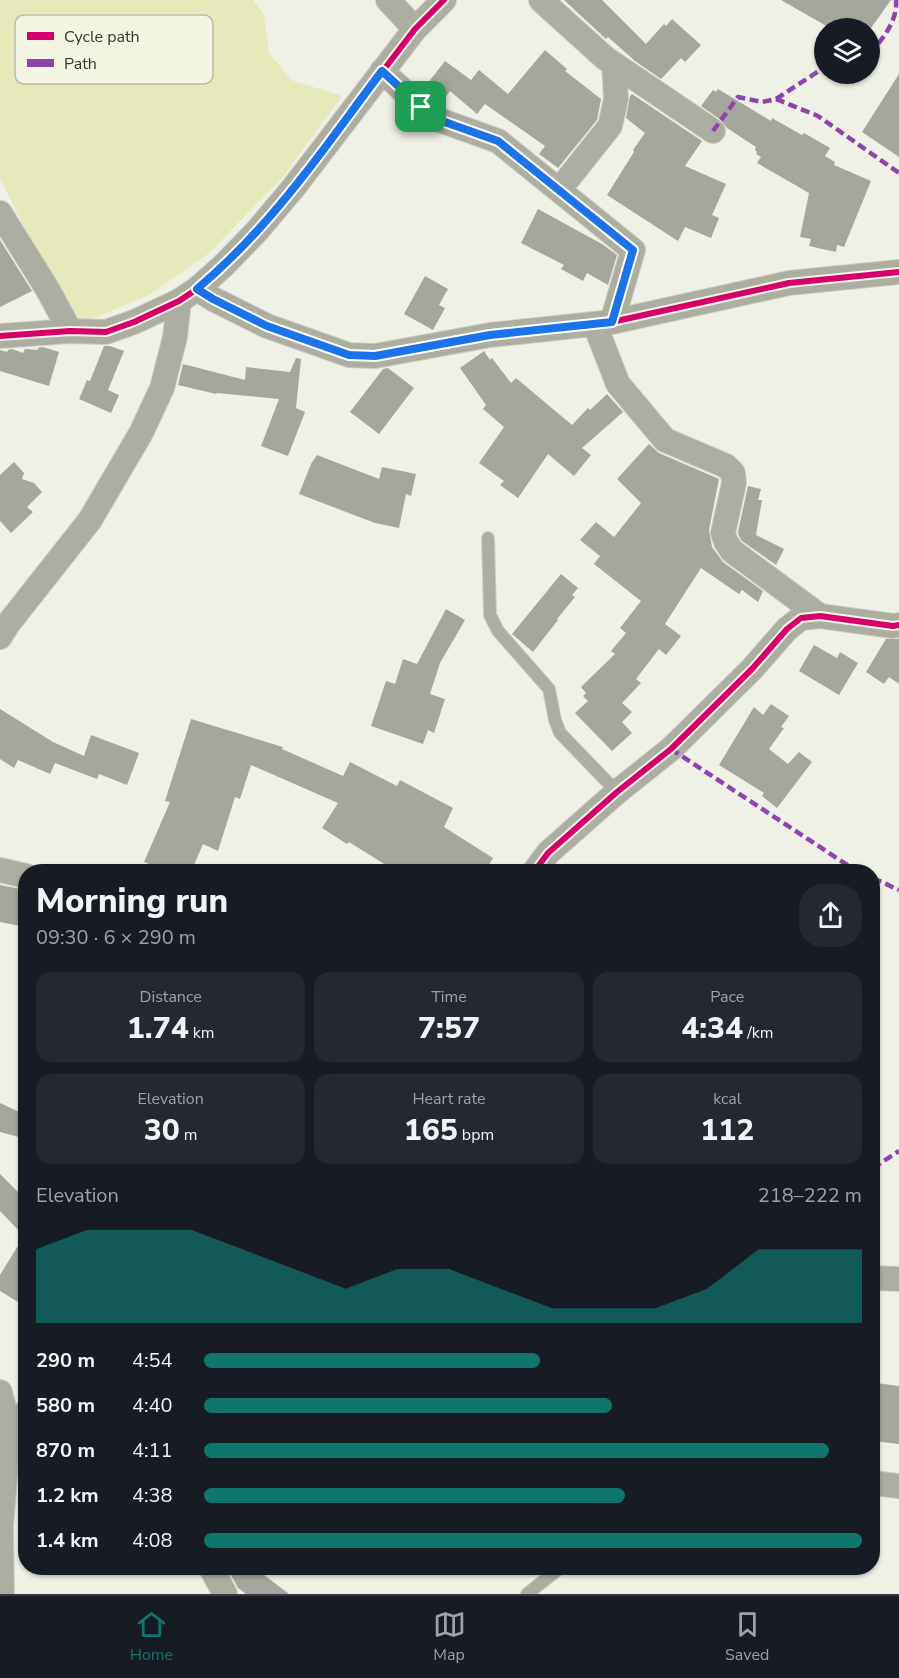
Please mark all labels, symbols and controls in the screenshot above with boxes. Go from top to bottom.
legend [15,15,213,84]
map controls [814,18,880,84]
button: layers [814,18,880,84]
text: Cycle path [64,26,140,48]
text: Path [64,53,97,75]
pin [395,81,446,132]
icon: arrive [404,90,437,123]
text: Morning run [36,879,228,924]
button: share [799,884,862,947]
text: 09:30 · 6 × 290 m [36,924,196,951]
text: Distance [140,986,202,1008]
text: Time [431,986,467,1008]
text: Pace [710,986,744,1008]
text: 1.74 [127,1008,189,1049]
text: 7:57 [418,1008,480,1049]
text: 4:34 [681,1008,743,1049]
text: km [189,1022,214,1044]
text: /km [743,1022,773,1044]
text: Elevation [138,1088,204,1110]
text: Heart rate [412,1088,486,1110]
text: kcal [713,1088,742,1110]
text: 30 [144,1110,180,1151]
text: 165 [404,1110,458,1151]
text: 112 [700,1110,754,1151]
text: m [180,1124,198,1146]
text: bpm [458,1124,494,1146]
text: Elevation [36,1182,119,1209]
text: 218–222 m [758,1182,862,1209]
text: 290 m [36,1347,95,1374]
text: 4:54 [132,1347,173,1374]
text: 580 m [36,1392,95,1419]
text: 4:40 [132,1392,173,1419]
text: 870 m [36,1437,95,1464]
text: 4:11 [132,1437,173,1464]
text: 1.2 km [36,1482,99,1509]
text: 4:38 [132,1482,173,1509]
text: 1.4 km [36,1527,99,1554]
text: 4:08 [132,1527,173,1554]
tab: Home [130,1608,173,1666]
tab: Map [433,1608,466,1666]
tab: Saved [725,1608,769,1666]

